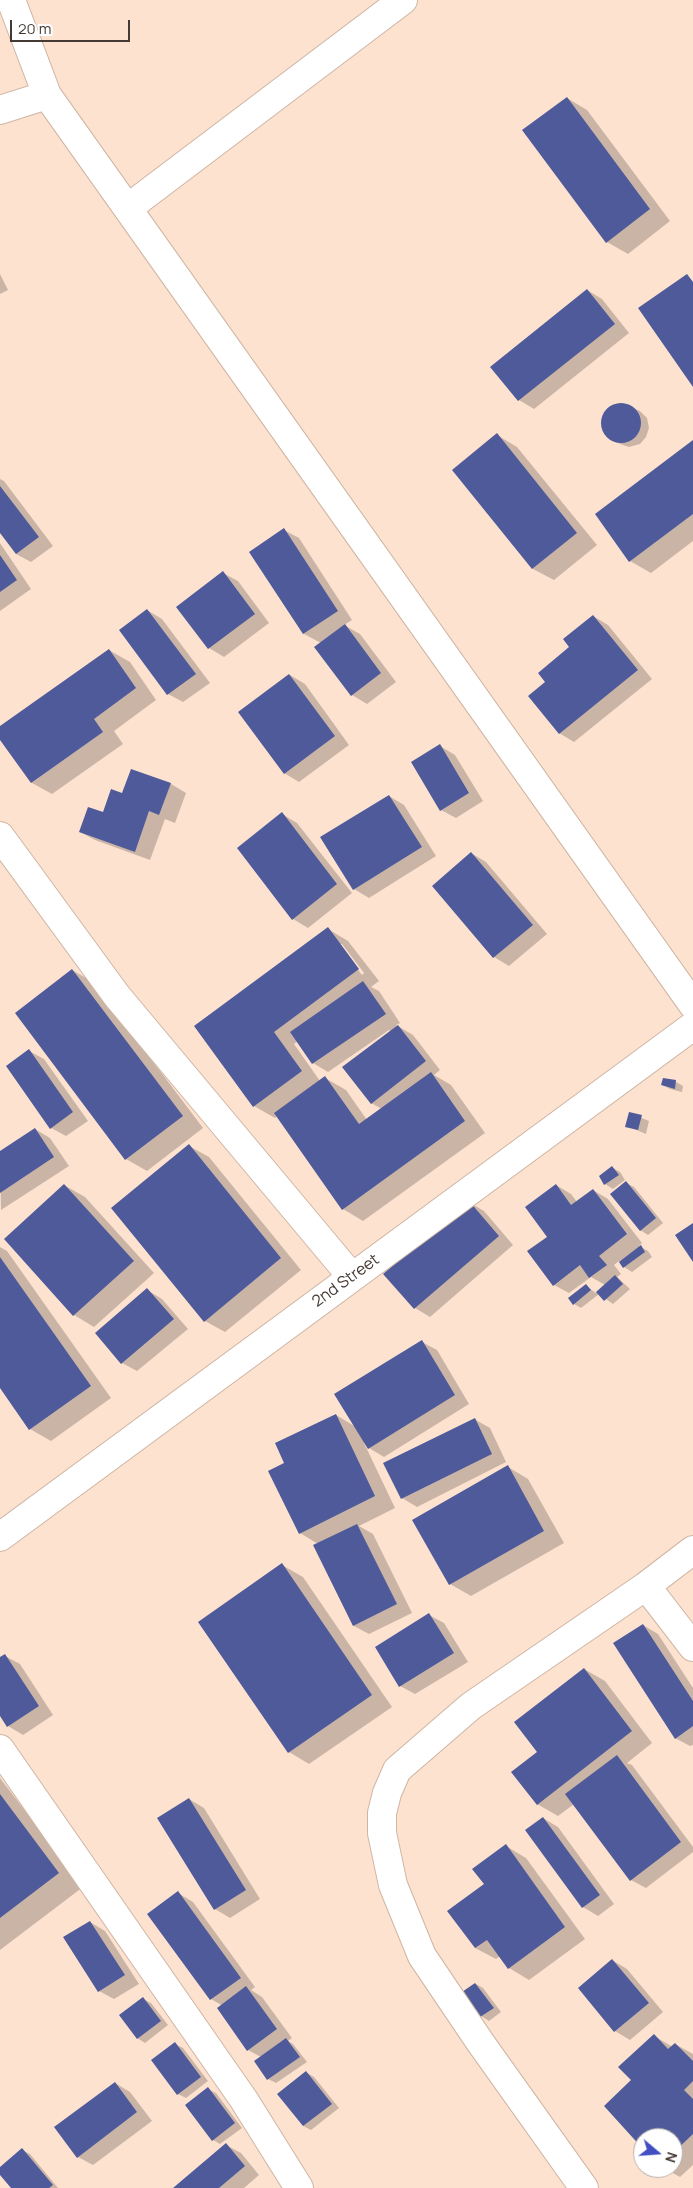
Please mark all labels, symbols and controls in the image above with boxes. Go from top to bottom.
scale bar [12,10,132,42]
text: 20 m [18,18,51,39]
street label: 2nd Street [309,1250,383,1312]
north arrow [633,2128,683,2178]
text: N [661,2150,682,2165]

